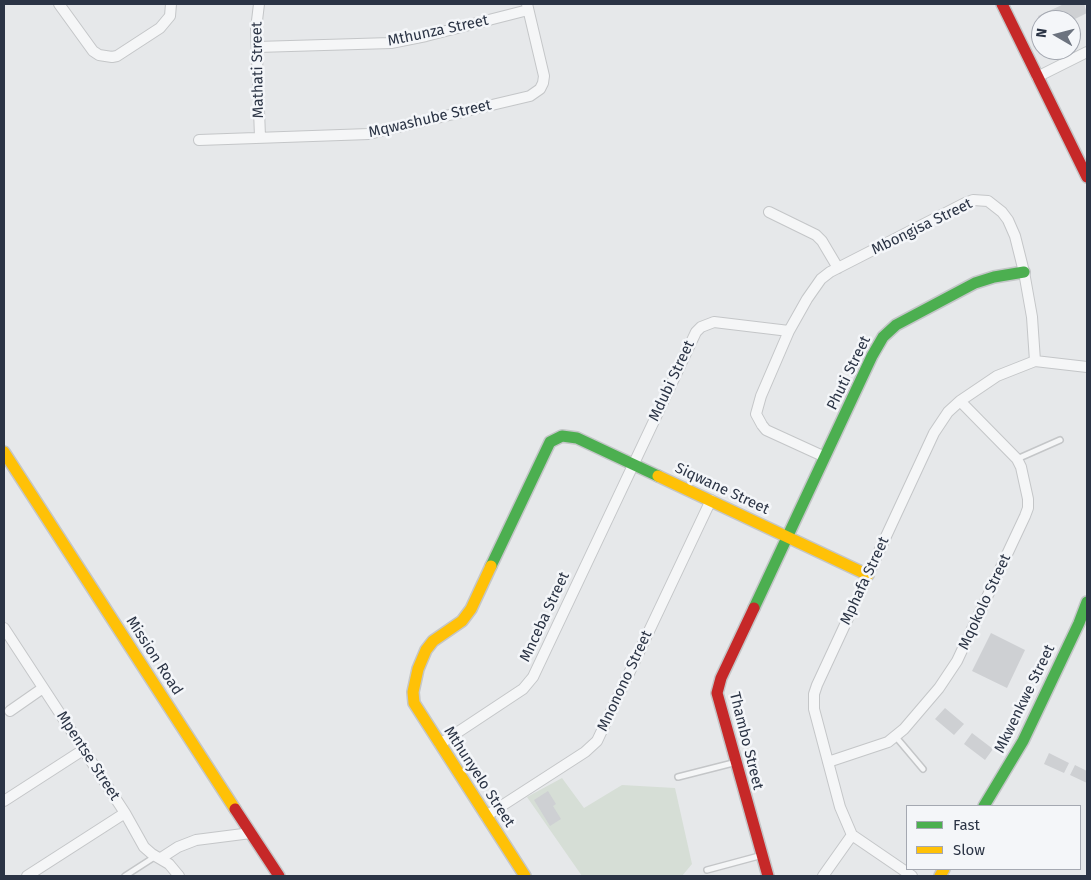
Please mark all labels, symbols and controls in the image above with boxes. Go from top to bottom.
north arrow [1031,10,1081,60]
street label: Mthunza Street [386,12,490,50]
street label: Mathati Street [248,22,268,118]
text: N [1033,27,1051,39]
street label: Mqwashube Street [367,96,493,142]
street label: Mbongisa Street [869,195,975,259]
street label: Phuti Street [823,333,875,413]
street label: Mdubi Street [645,338,699,424]
street label: Siqwane Street [672,459,772,519]
street label: Mphafa Street [837,534,893,628]
street label: Mqokolo Street [955,551,1015,653]
street label: Mnceba Street [516,569,574,665]
street label: Mission Road [122,613,186,699]
street label: Mnonono Street [594,628,656,734]
street label: Mkwenkwe Street [991,642,1059,756]
street label: Thambo Street [725,690,767,792]
street label: Mpentse Street [52,708,124,804]
street label: Mthunyelo Street [440,723,518,831]
legend [906,805,1081,870]
text: Fast [953,816,980,834]
text: Slow [953,841,985,859]

